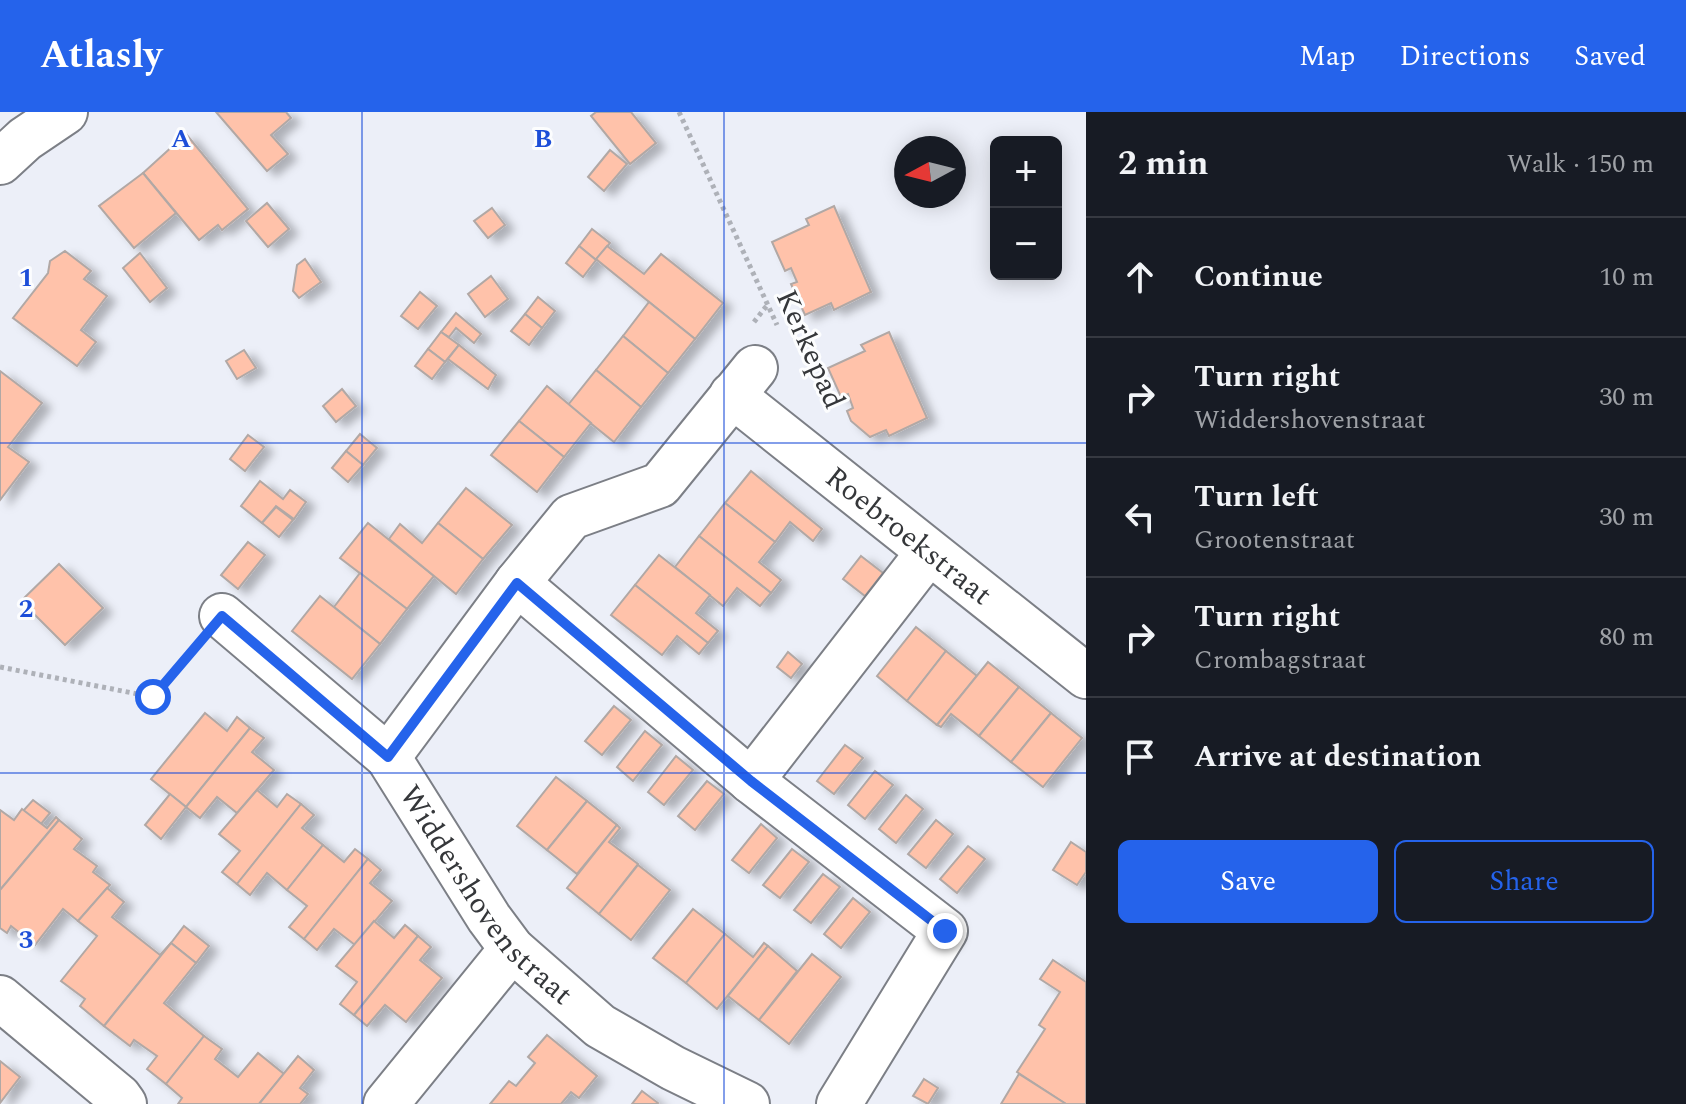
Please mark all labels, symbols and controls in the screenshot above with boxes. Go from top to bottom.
text: Atlasly [40,27,162,85]
text: Map [1299,35,1356,78]
text: Directions [1400,35,1530,78]
text: Saved [1574,35,1646,78]
text: A [171,119,191,159]
text: B [534,119,552,159]
north arrow [894,136,966,208]
map controls [990,136,1062,280]
button: + [990,136,1062,208]
text: 2 min [1118,138,1208,190]
text: Walk · 150 m [1507,144,1654,184]
button: − [990,208,1062,280]
text: Continue [1194,254,1323,300]
icon: ahead [1118,255,1162,299]
text: 10 m [1599,257,1654,297]
text: 1 [19,258,33,298]
street label: Kerkepad [763,282,857,417]
text: Turn right [1194,354,1340,400]
icon: right [1118,375,1162,419]
text: 30 m [1599,377,1654,417]
text: Widdershovenstraat [1194,400,1426,440]
street label: Roebroekstraat [815,455,1002,617]
text: Turn left [1194,474,1319,520]
icon: left [1118,495,1162,539]
text: 30 m [1599,497,1654,537]
text: Grootenstraat [1194,520,1355,560]
text: 2 [19,589,33,629]
text: Turn right [1194,594,1340,640]
icon: right [1118,615,1162,659]
text: 80 m [1599,617,1654,657]
text: Crombagstraat [1194,640,1366,680]
route start [135,679,171,715]
text: Arrive at destination [1194,734,1481,780]
icon: arrive [1118,735,1162,779]
street label: Widdershovenstraat [387,776,583,1017]
button: Save [1118,840,1378,923]
button: Share [1394,840,1654,923]
route end [927,913,963,949]
text: 3 [19,920,33,960]

